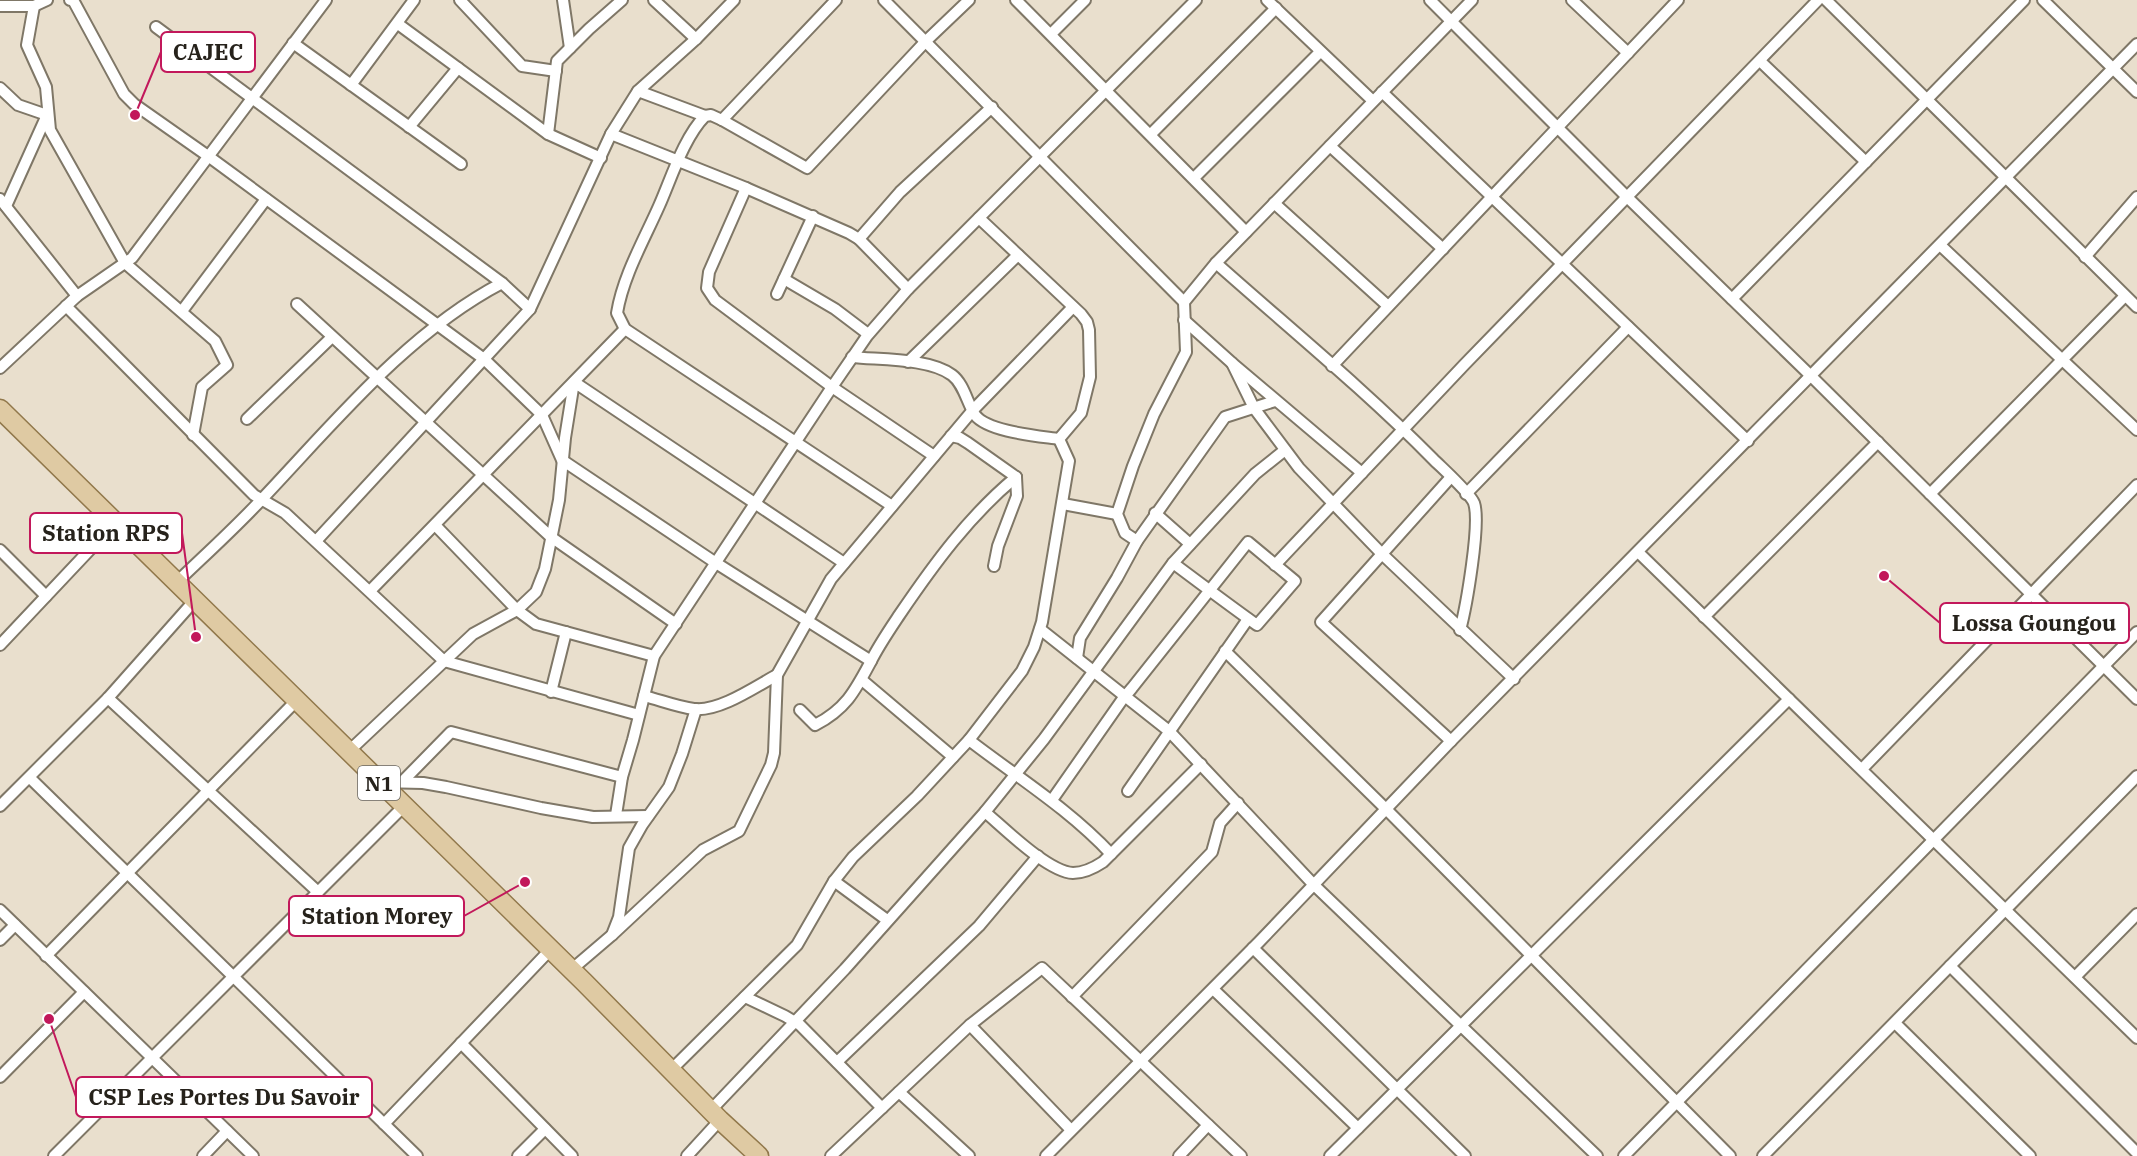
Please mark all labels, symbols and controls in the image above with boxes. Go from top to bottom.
callout: CAJEC [161,32,255,72]
text: CAJEC [173,37,243,66]
callout: Station RPS [30,513,182,553]
text: Station RPS [42,518,170,547]
callout: Lossa Goungou [1940,603,2129,643]
text: Lossa Goungou [1952,608,2116,637]
road number: N1 [358,766,400,800]
callout: Station Morey [289,896,464,936]
text: Station Morey [301,901,453,930]
callout: CSP Les Portes Du Savoir [76,1077,372,1117]
text: CSP Les Portes Du Savoir [88,1082,360,1111]

